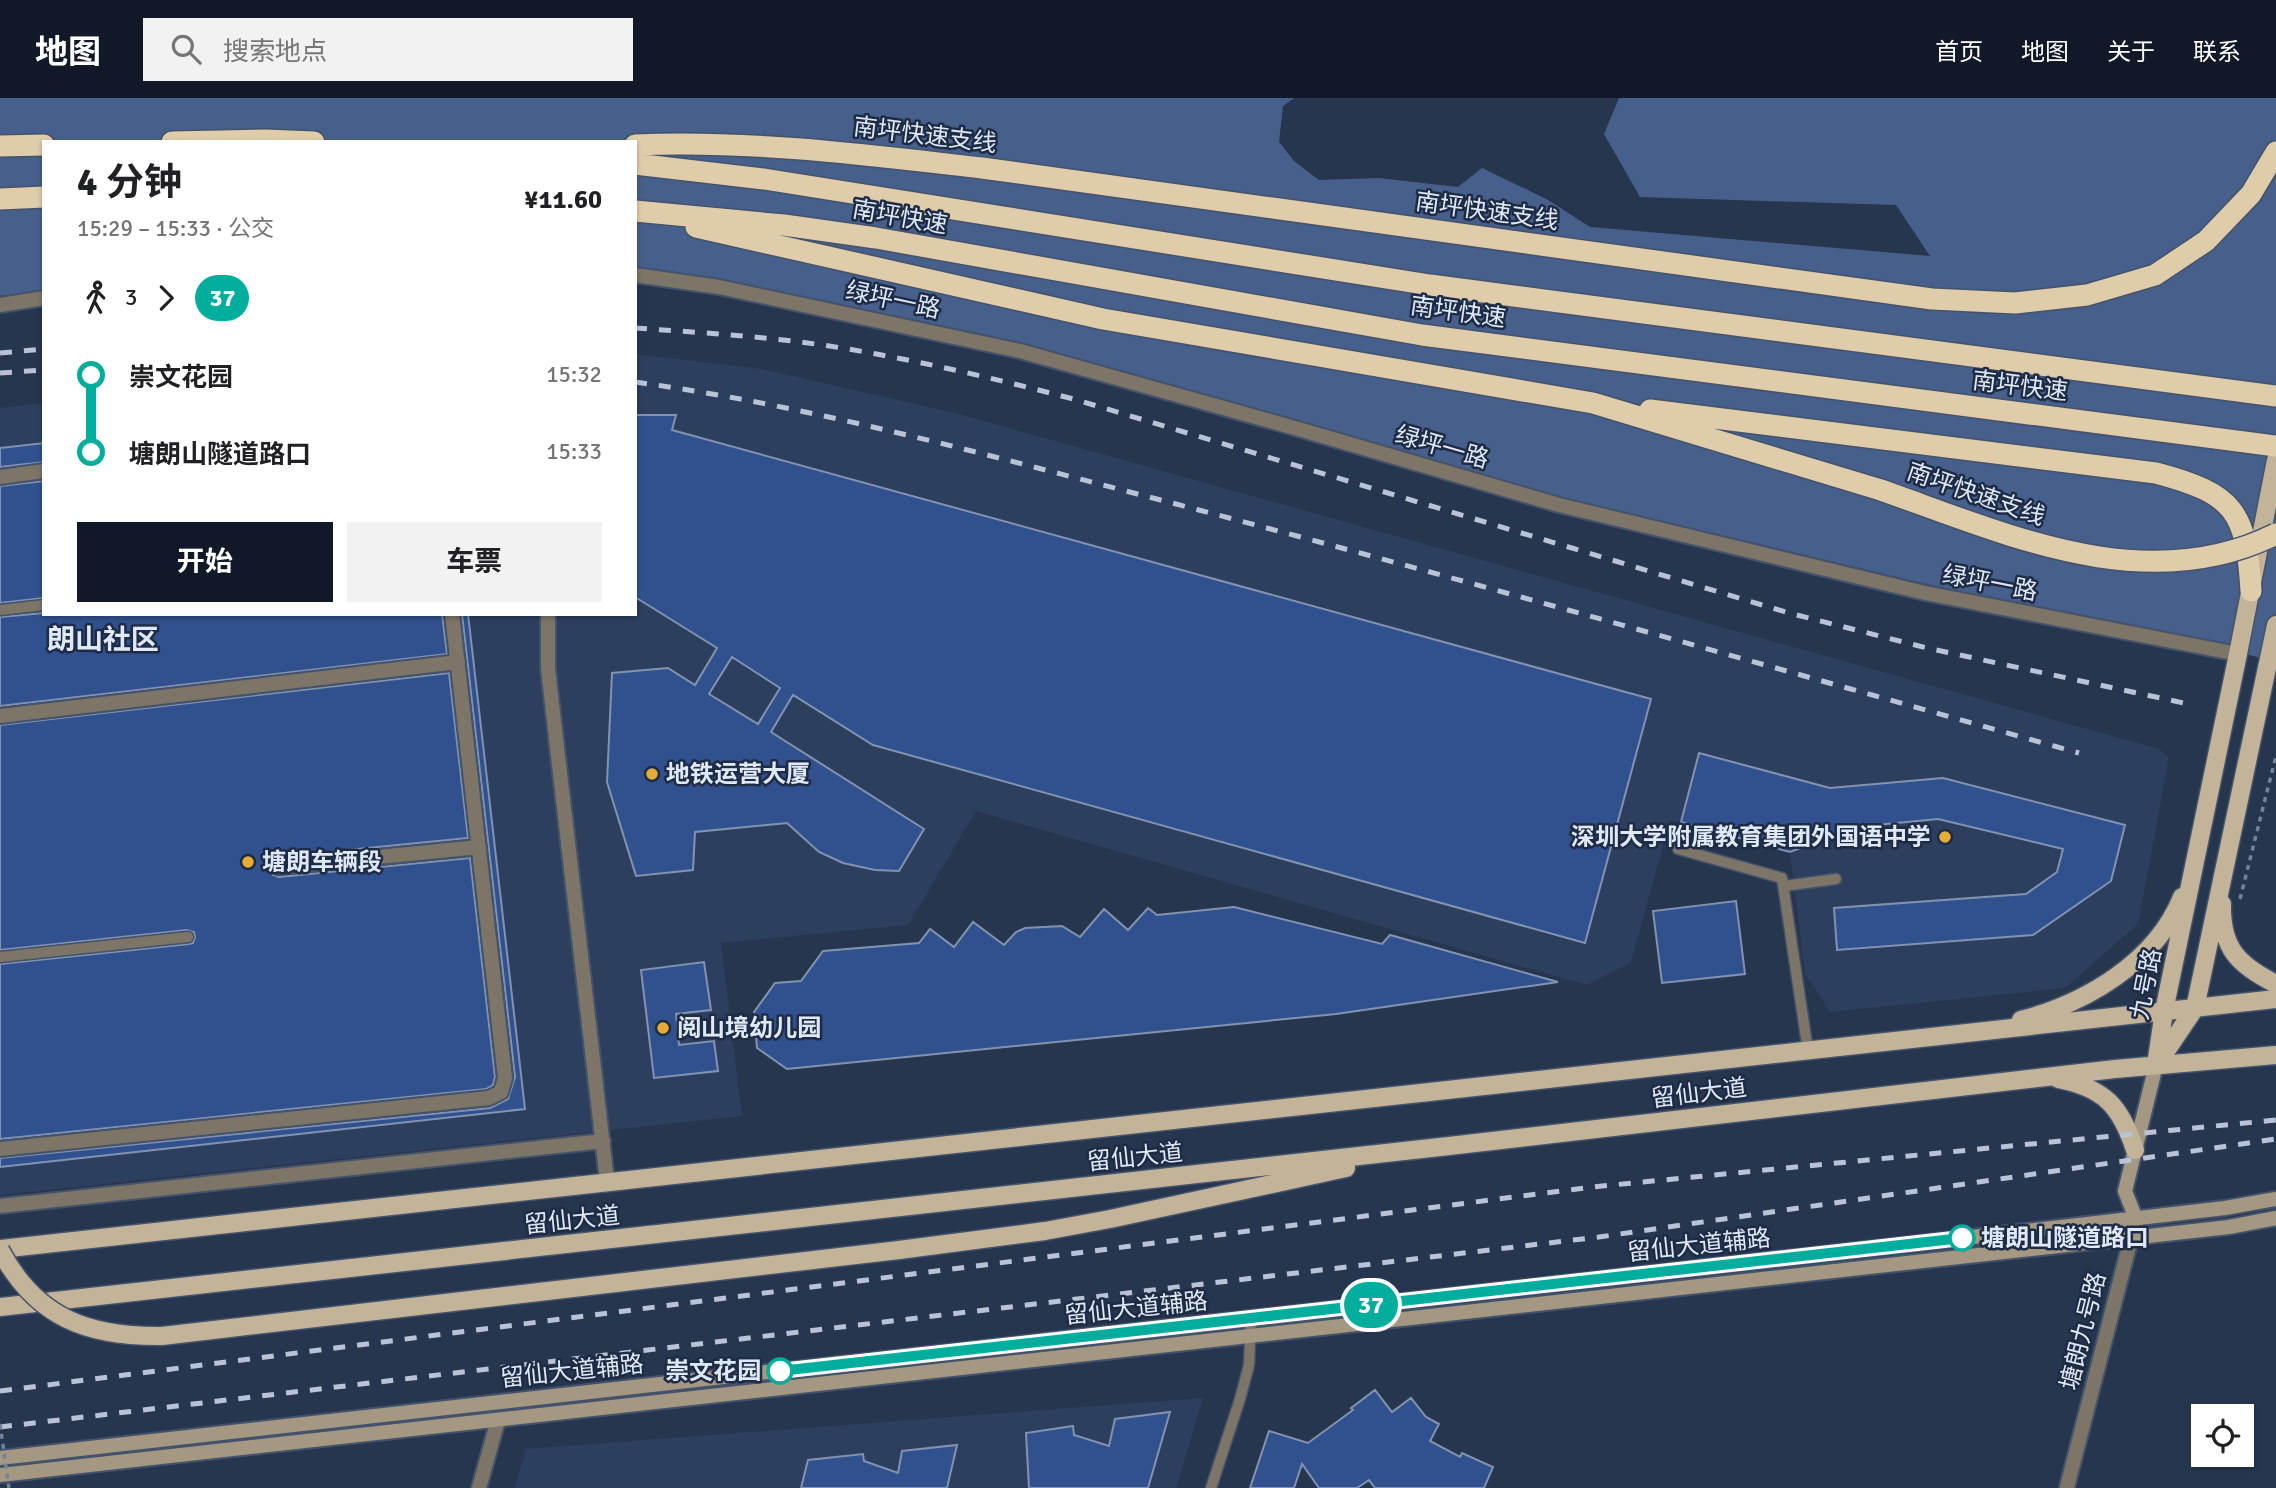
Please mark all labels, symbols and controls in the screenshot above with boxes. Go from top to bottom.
search box [143,18,633,81]
icon: search [167,30,205,68]
text: 地图 [35,32,101,73]
text: 搜索地点 [223,36,327,68]
text: 首页 [1935,37,1983,67]
text: 地图 [2021,37,2069,67]
text: 关于 [2107,37,2155,67]
text: 联系 [2193,37,2241,67]
street label: 南坪快速支线 [852,111,998,159]
text: 4 分钟 [77,159,182,206]
text: ¥11.60 [524,184,602,216]
street label: 南坪快速支线 [1414,186,1560,236]
street label: 南坪快速 [850,194,950,240]
text: 15:29 – 15:33 · 公交 [77,214,274,243]
street label: 绿坪一路 [843,275,943,325]
icon: walk [77,279,115,317]
icon: forward [147,279,185,317]
text: 3 [125,283,137,312]
text: 37 [209,283,235,313]
street label: 南坪快速 [1408,290,1508,334]
text: 15:32 [546,360,602,389]
text: 崇文花园 [129,362,233,394]
street label: 南坪快速 [1971,365,2069,407]
street label: 绿坪一路 [1392,419,1492,475]
text: 15:33 [546,437,602,466]
text: 塘朗山隧道路口 [129,439,311,471]
street label: 南坪快速支线 [1903,456,2049,532]
button: 开始 [77,522,333,602]
button: 车票 [347,522,602,602]
street label: 绿坪一路 [1940,559,2040,607]
district label: 朗山社区 [47,623,159,657]
place label: 地铁运营大厦 [666,759,810,789]
marker: 地铁运营大厦 [644,766,660,782]
place label: 深圳大学附属教育集团外国语中学 [1571,822,1931,852]
marker: 深圳大学附属教育集团外国语中学 [1937,829,1953,845]
place label: 塘朗车辆段 [262,847,382,877]
marker: 塘朗车辆段 [240,854,256,870]
street label: 九号路 [2124,946,2168,1022]
place label: 阅山境幼儿园 [677,1013,821,1043]
marker: 阅山境幼儿园 [655,1020,671,1036]
street label: 留仙大道 [1650,1072,1748,1114]
street label: 留仙大道 [1086,1137,1184,1177]
street label: 留仙大道 [523,1200,621,1240]
street label: 留仙大道辅路 [1626,1223,1772,1267]
place label: 塘朗山隧道路口 [1981,1223,2149,1253]
marker: 塘朗山隧道路口 [1949,1225,1975,1251]
street label: 塘朗九号路 [2054,1269,2112,1393]
line badge: 37 [1340,1282,1402,1328]
street label: 留仙大道辅路 [1063,1286,1209,1330]
text: 37 [1358,1290,1384,1320]
street label: 留仙大道辅路 [499,1349,645,1393]
place label: 崇文花园 [665,1356,761,1386]
marker: 崇文花园 [767,1358,793,1384]
map controls [2191,1404,2254,1467]
button: locate [2191,1404,2254,1467]

